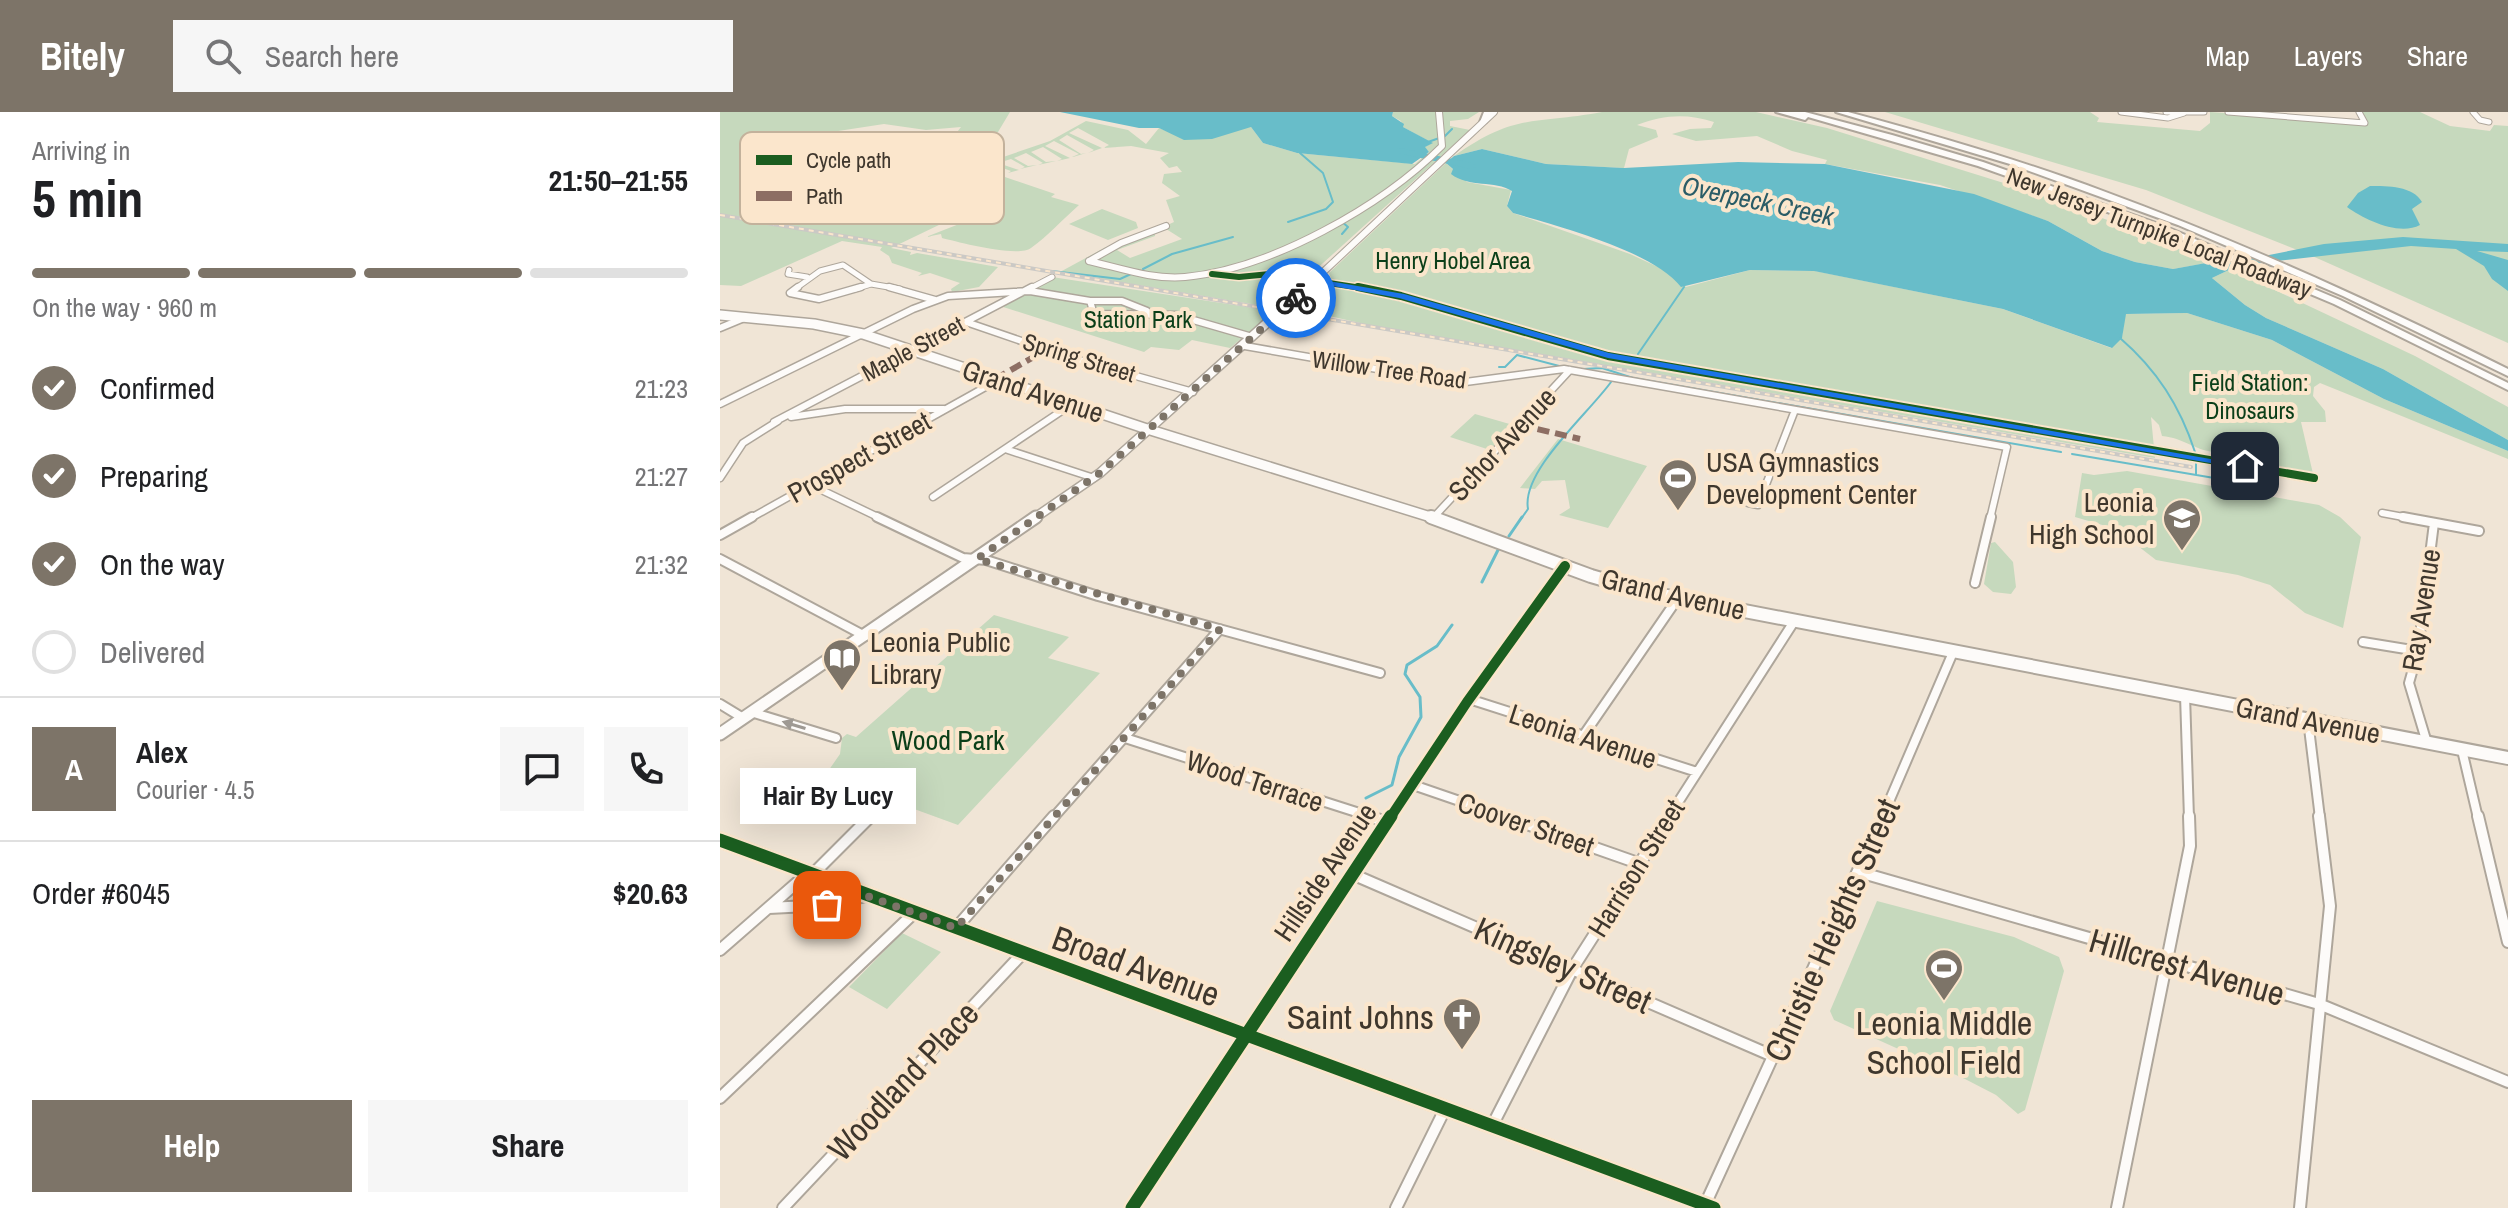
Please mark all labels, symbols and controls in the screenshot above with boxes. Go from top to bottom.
search box [173,20,733,92]
text: Bitely [40,31,125,82]
icon: search [201,34,245,78]
text: Search here [265,36,399,76]
text: Map [2205,37,2250,75]
text: Layers [2294,37,2363,75]
text: Share [2407,37,2468,75]
legend [740,132,1004,224]
text: Arriving in [32,133,130,168]
text: Cycle path [806,145,891,175]
street label: New Jersey Turnpike Local Roadway [2002,159,2316,305]
text: 21:50–21:55 [549,160,688,200]
text: 5 min [32,163,143,233]
water label: Overpeck Creek [1679,167,1838,234]
text: Path [806,181,843,211]
park label: Henry Hobel Area [1375,244,1531,276]
courier [1256,258,1336,338]
icon: bike [1274,276,1318,320]
text: On the way · 960 m [32,290,217,325]
park label: Station Park [1084,303,1192,335]
street label: Maple Street [856,308,970,388]
street label: Spring Street [1019,325,1140,389]
street label: Willow Tree Road [1310,342,1468,396]
street label: Grand Avenue [958,350,1108,432]
icon: check [32,366,76,410]
park label: Field Station: Dinosaurs [2191,366,2309,426]
text: Confirmed [100,368,215,408]
text: 21:23 [635,371,688,406]
street label: Schor Avenue [1439,379,1565,509]
street label: Prospect Street [781,402,937,512]
pin [2211,432,2279,500]
place label: USA Gymnastics Development Center [1706,443,1917,513]
icon: home [2223,444,2267,488]
icon: check [32,454,76,498]
text: Preparing [100,456,208,496]
sports icon: USA Gymnastics Development Center [1657,457,1699,512]
text: 21:27 [635,459,688,494]
place label: Leonia High School [2029,483,2154,553]
school or university icon: Leonia High School [2161,497,2203,552]
icon: check [32,542,76,586]
text: On the way [100,544,224,584]
street label: Ray Avenue [2393,546,2449,674]
text: 21:32 [635,547,688,582]
street label: Grand Avenue [1597,559,1749,629]
place label: Leonia Public Library [870,623,1010,693]
text: Delivered [100,632,205,672]
library icon: Leonia Public Library [821,637,863,692]
street label: Grand Avenue [2233,687,2383,753]
street label: Leonia Avenue [1504,694,1662,778]
one-way arrow [781,719,805,731]
park label: Wood Park [891,721,1005,759]
button: chat [500,727,584,811]
button: phone [604,727,688,811]
text: Alex [136,732,188,772]
street label: Wood Terrace [1182,741,1328,821]
text: A [65,749,83,789]
callout: Hair By Lucy [739,769,915,825]
text: Courier · 4.5 [136,772,255,807]
text: Hair By Lucy [763,778,893,813]
street label: Coover Street [1453,783,1599,865]
street label: Christie Heights Street [1753,791,1911,1069]
street label: Harrison Street [1579,792,1693,944]
street label: Hillside Avenue [1265,795,1385,949]
pin [793,871,861,939]
text: Order #6045 [32,873,170,913]
text: $20.63 [613,873,688,913]
icon: bag [805,883,849,927]
street label: Kingsley Street [1467,906,1659,1025]
street label: Broad Avenue [1046,915,1226,1017]
street label: Hillcrest Avenue [2084,917,2290,1017]
sports icon: Leonia Middle School Field [1923,947,1965,1002]
street label: Woodland Place [817,991,989,1171]
place label: Saint Johns [1287,994,1434,1040]
church icon: Saint Johns [1441,996,1483,1051]
place label: Leonia Middle School Field [1856,1000,2032,1085]
button: Help [32,1100,352,1192]
button: Share [368,1100,688,1192]

